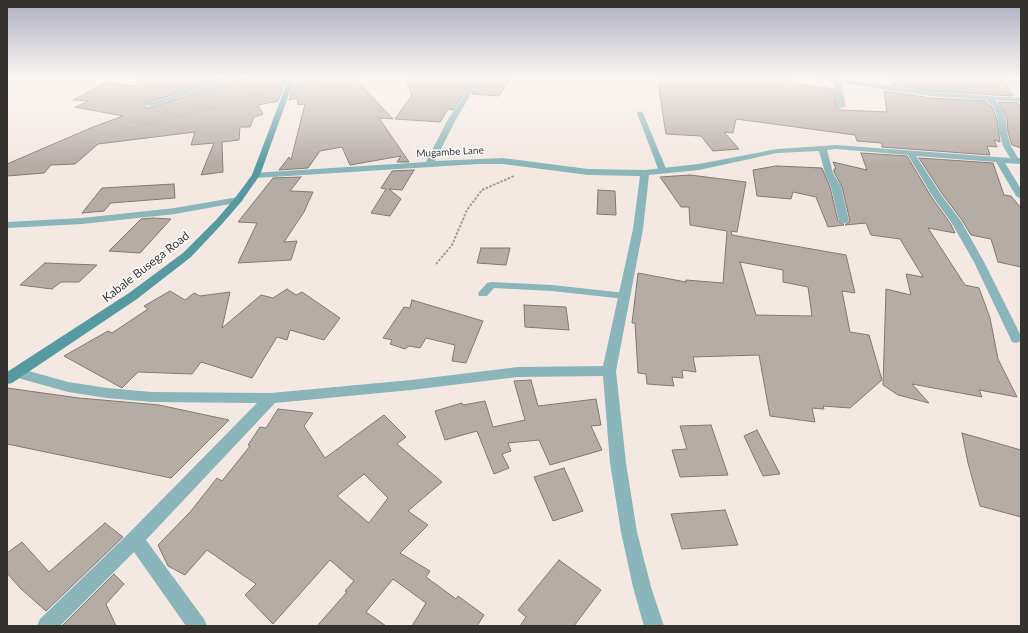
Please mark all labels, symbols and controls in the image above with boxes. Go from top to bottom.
street label: Mugambe Lane [416,144,484,160]
street label: Kabale Busega Road [100,229,192,305]

